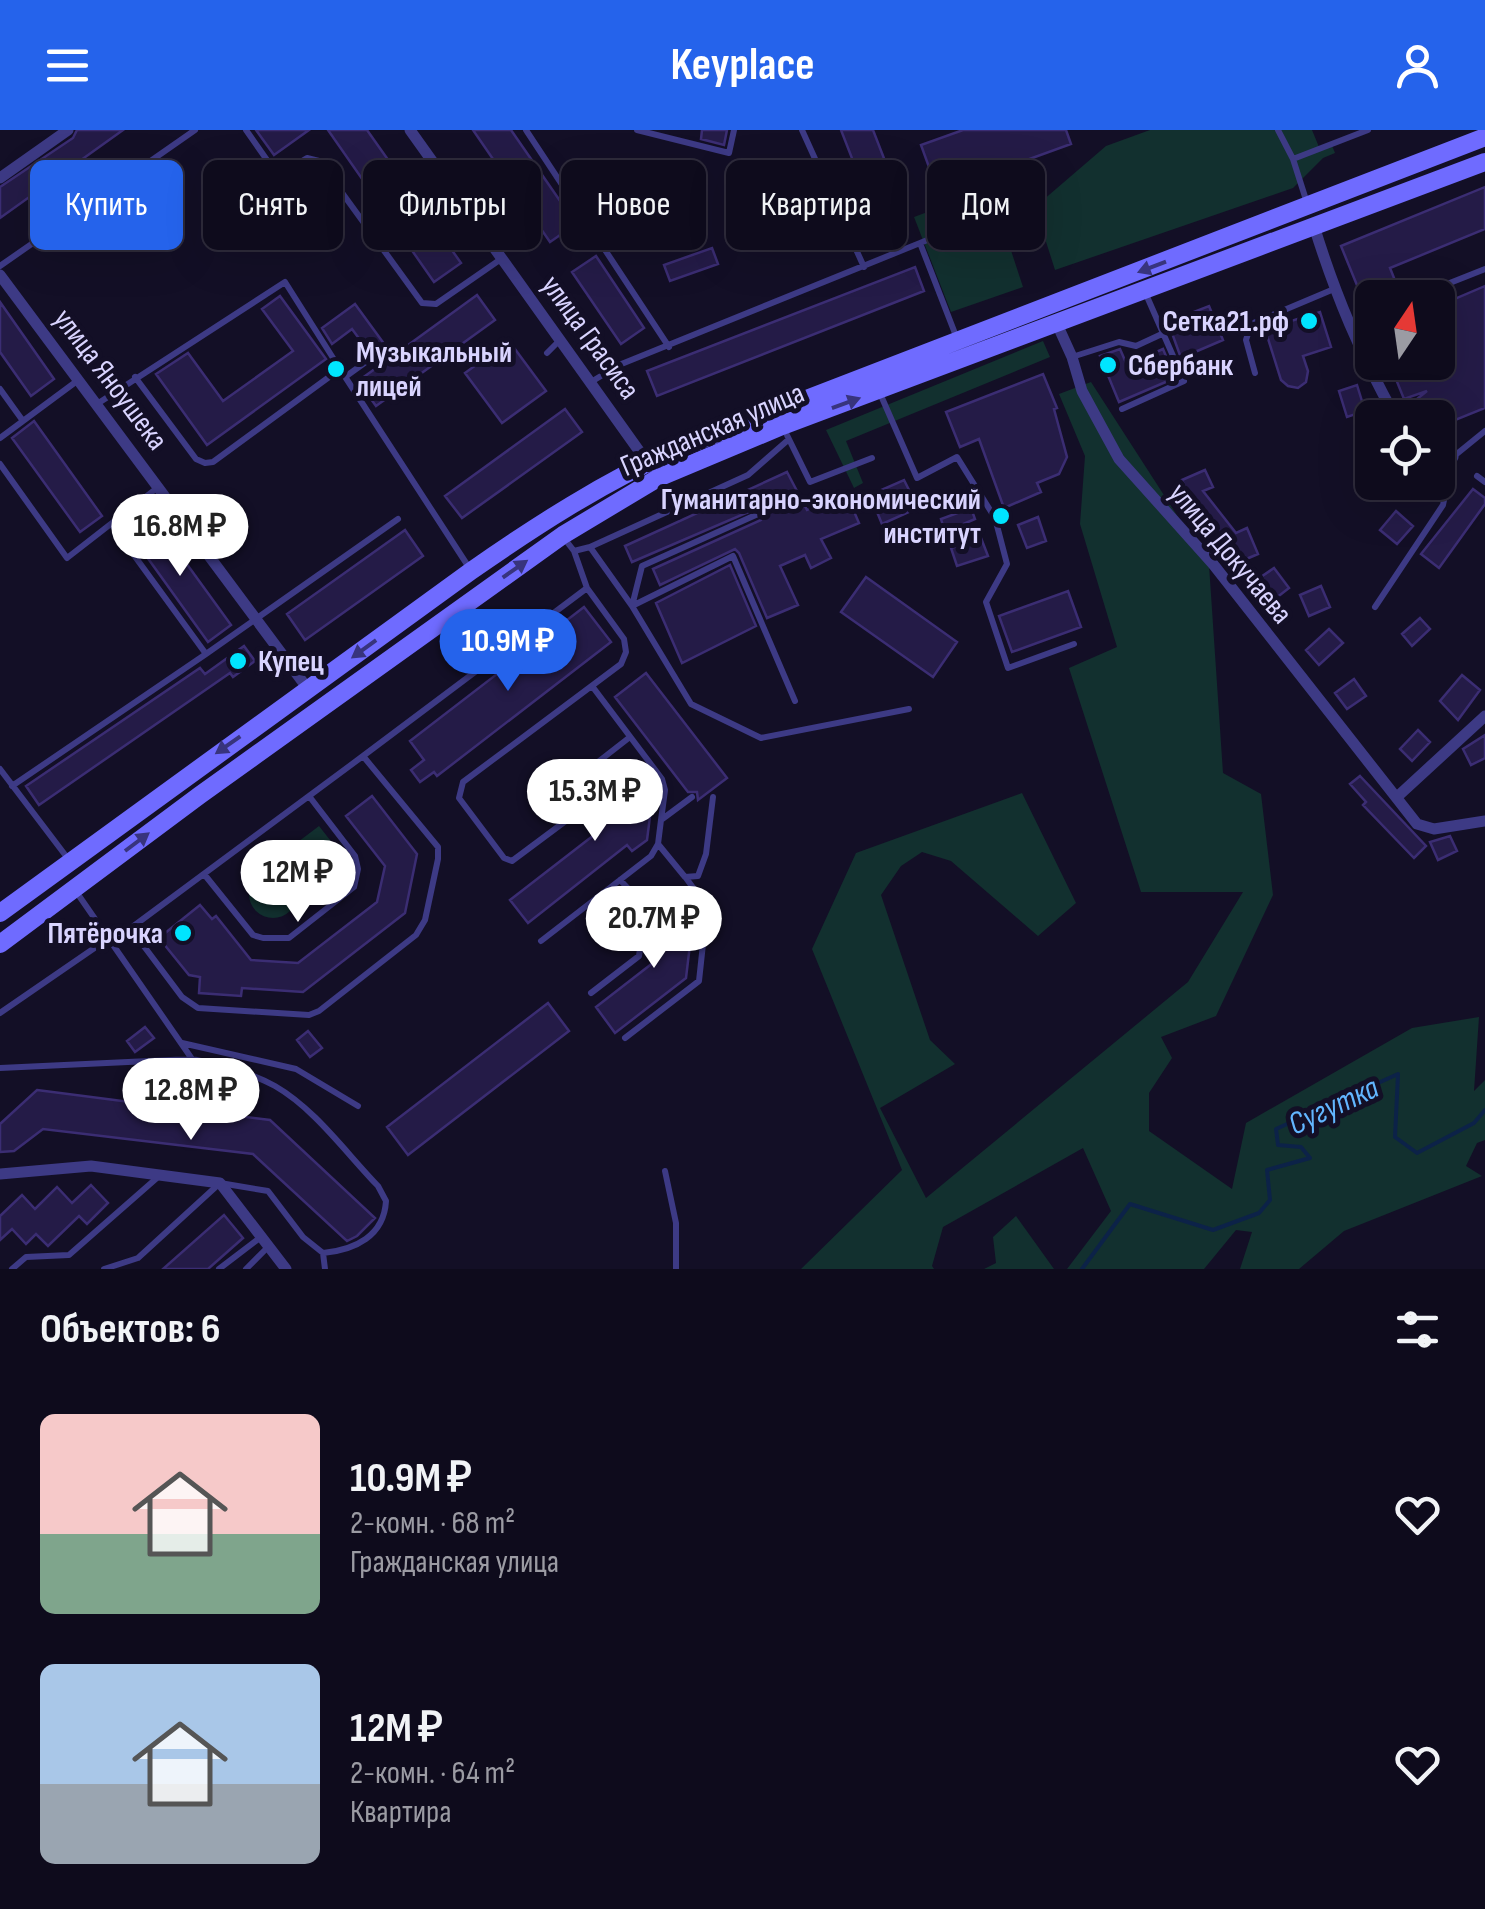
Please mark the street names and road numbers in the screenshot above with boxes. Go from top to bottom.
street label: улица Грасиса [533,269,647,407]
street label: улица Яноушека [45,302,175,457]
street label: Гражданская улица [615,375,810,485]
street label: улица Докучаева [1161,476,1300,631]

